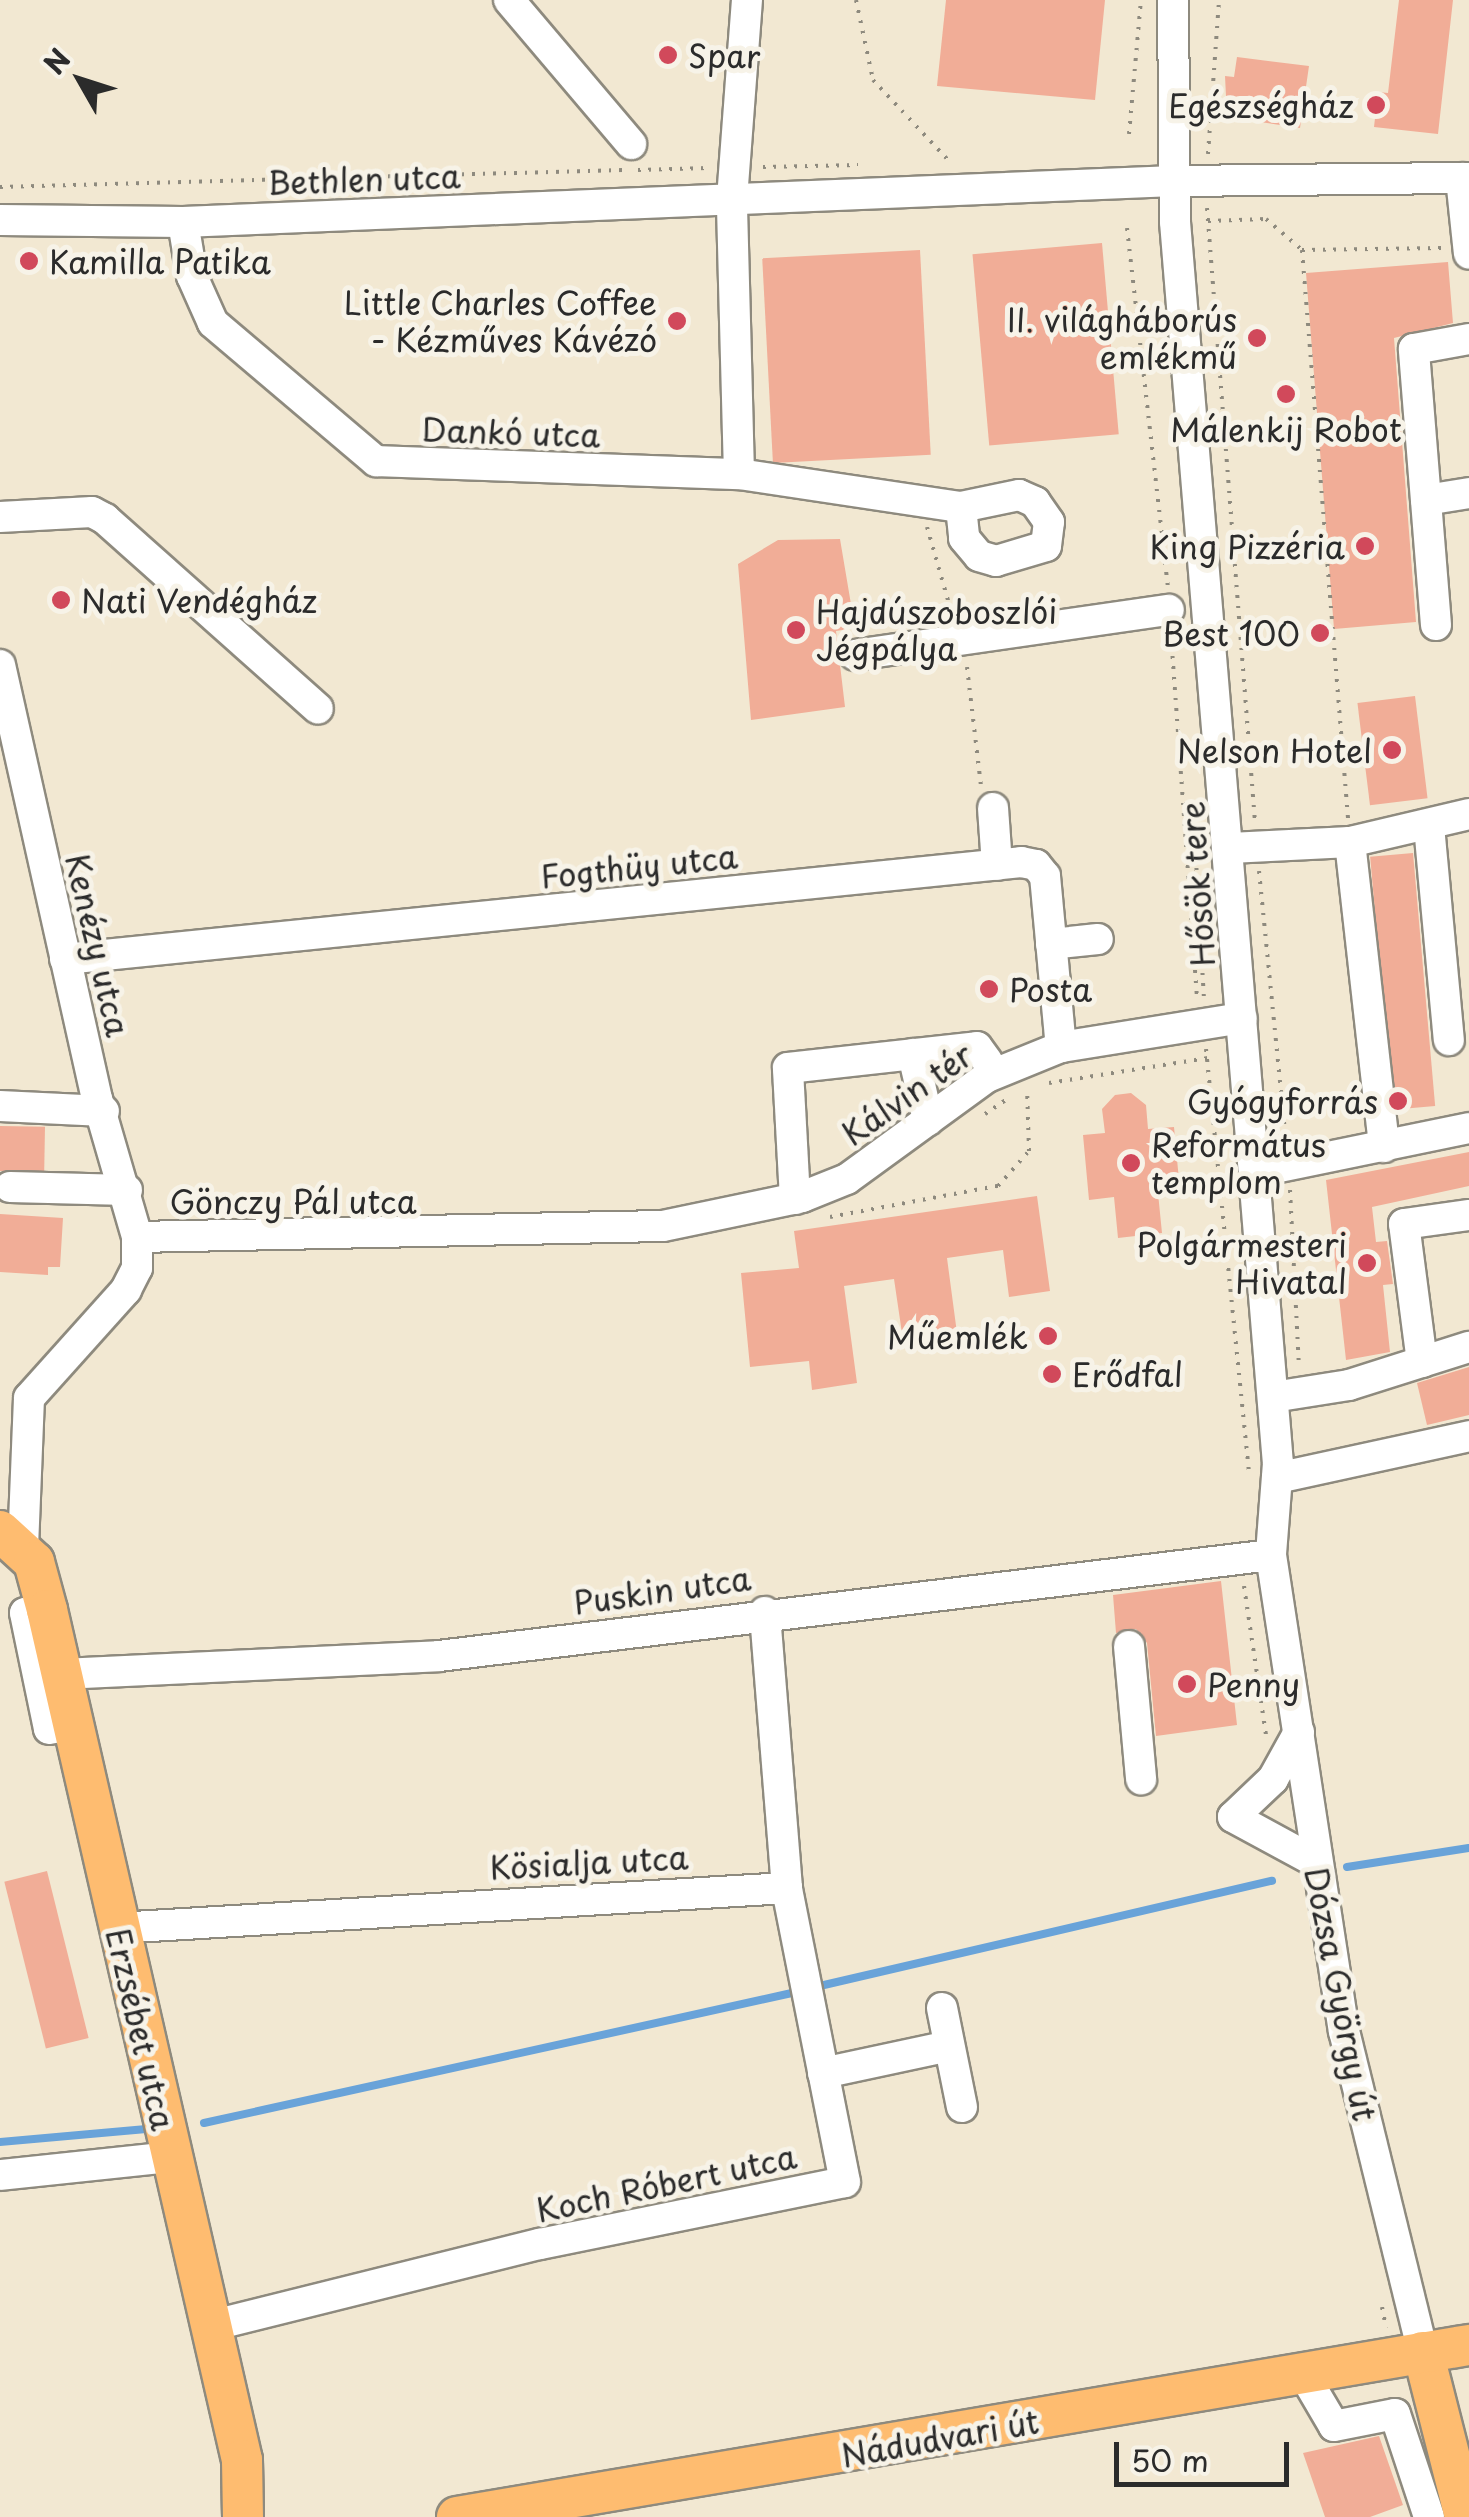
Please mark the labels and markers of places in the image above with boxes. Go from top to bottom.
place label: Spar [688,36,760,74]
marker: Spar [657,44,679,66]
place label: Egészségház [1168,86,1354,124]
marker: Egészségház [1363,92,1389,118]
place label: Kamilla Patika [49,242,272,280]
marker: Kamilla Patika [18,250,40,272]
place label: Little Charles Coffee - Kézműves Kávézó [338,284,657,359]
place label: II. világháborús emlékmű [1006,301,1237,376]
marker: Little Charles Coffee - Kézműves Kávézó [666,310,688,332]
marker: II. világháborús emlékmű [1246,327,1268,349]
marker: Málenkij Robot [1275,383,1297,405]
place label: Málenkij Robot [1170,410,1402,448]
place label: King Pizzéria [1150,527,1345,565]
marker: King Pizzéria [1354,535,1376,557]
place label: Nati Vendégház [81,581,320,619]
marker: Nati Vendégház [50,589,72,611]
place label: Hajdúszoboszlói Jégpálya [816,593,1057,668]
place label: Best 100 [1162,614,1300,652]
marker: Hajdúszoboszlói Jégpálya [785,619,807,641]
marker: Best 100 [1309,622,1331,644]
place label: Nelson Hotel [1178,731,1372,769]
marker: Nelson Hotel [1381,739,1403,761]
place label: Posta [1009,970,1092,1008]
marker: Posta [978,978,1000,1000]
place label: Gyógyforrás [1187,1082,1378,1120]
marker: Gyógyforrás [1387,1090,1409,1112]
place label: Református templom [1151,1126,1326,1201]
marker: Református templom [1120,1152,1142,1174]
place label: Polgármesteri Hivatal [1136,1226,1347,1301]
marker: Polgármesteri Hivatal [1356,1252,1378,1274]
place label: Műemlék [887,1317,1028,1355]
marker: Műemlék [1037,1325,1059,1347]
place label: Erődfal [1072,1355,1183,1393]
marker: Erődfal [1041,1363,1063,1385]
place label: Penny [1207,1665,1300,1703]
marker: Penny [1176,1673,1198,1695]

